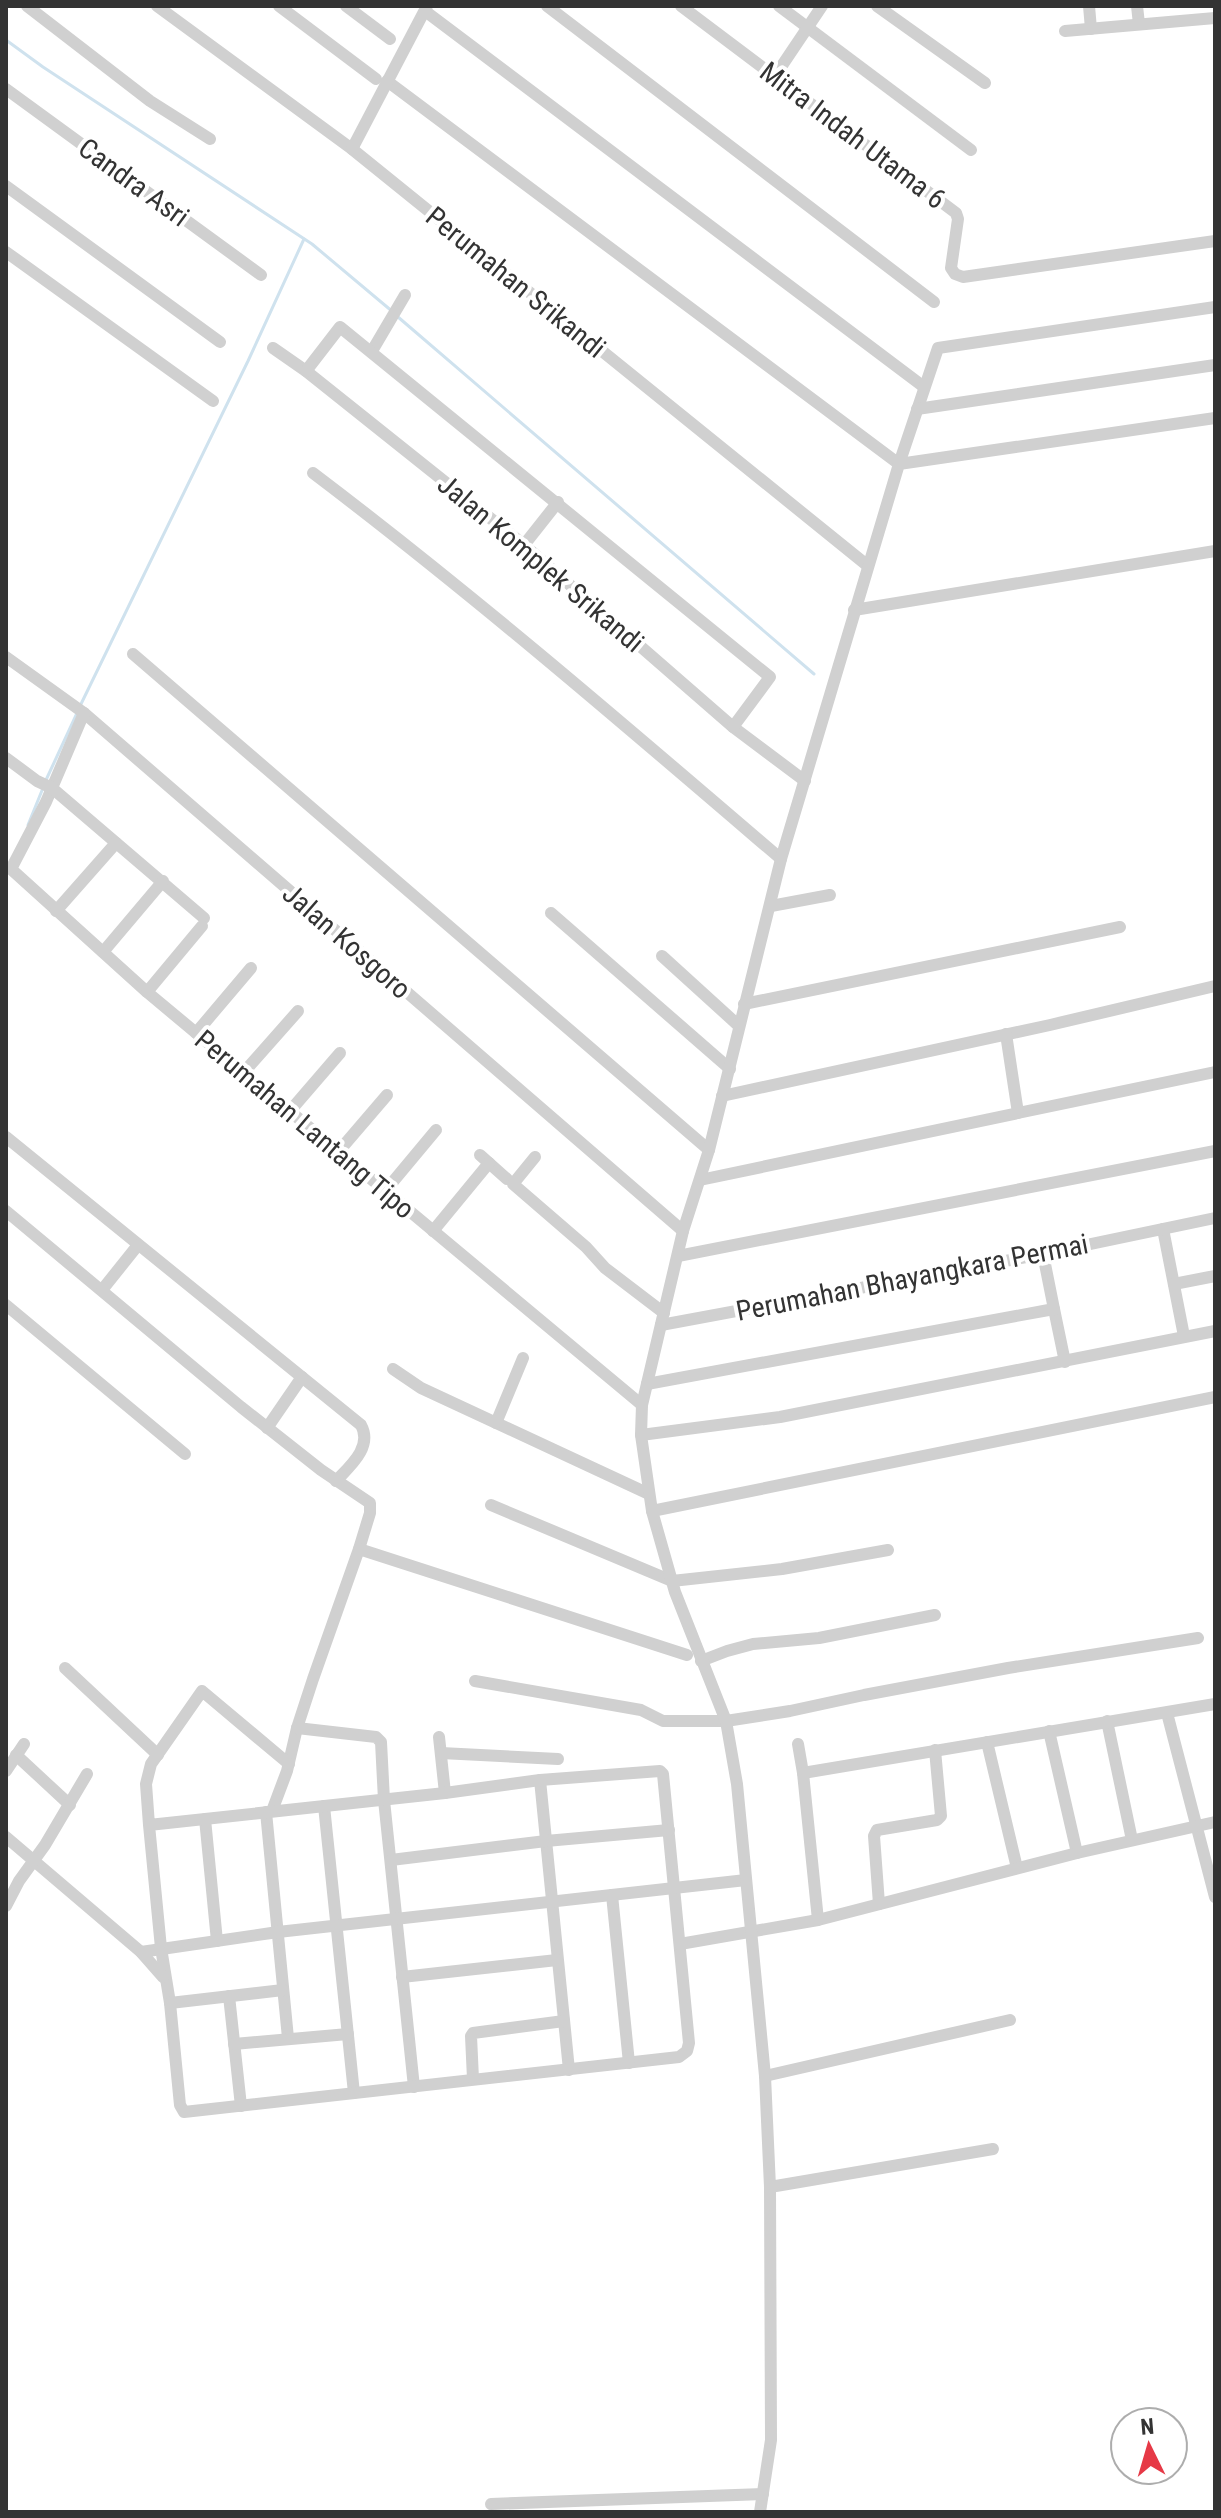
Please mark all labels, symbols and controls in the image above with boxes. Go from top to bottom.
street label: Mitra Indah Utama 6 [753,55,952,216]
street label: Candra Asri [72,131,195,234]
street label: Perumahan Srikandi [419,200,612,365]
street label: Jalan Komplek Srikandi [431,468,650,659]
street label: Jalan Kosgoro [276,877,417,1006]
street label: Perumahan Lantang Tipo [188,1023,421,1226]
street label: Perumahan Bhayangkara Permai [733,1227,1091,1328]
north arrow [1109,2406,1189,2486]
text: N [1139,2414,1155,2440]

